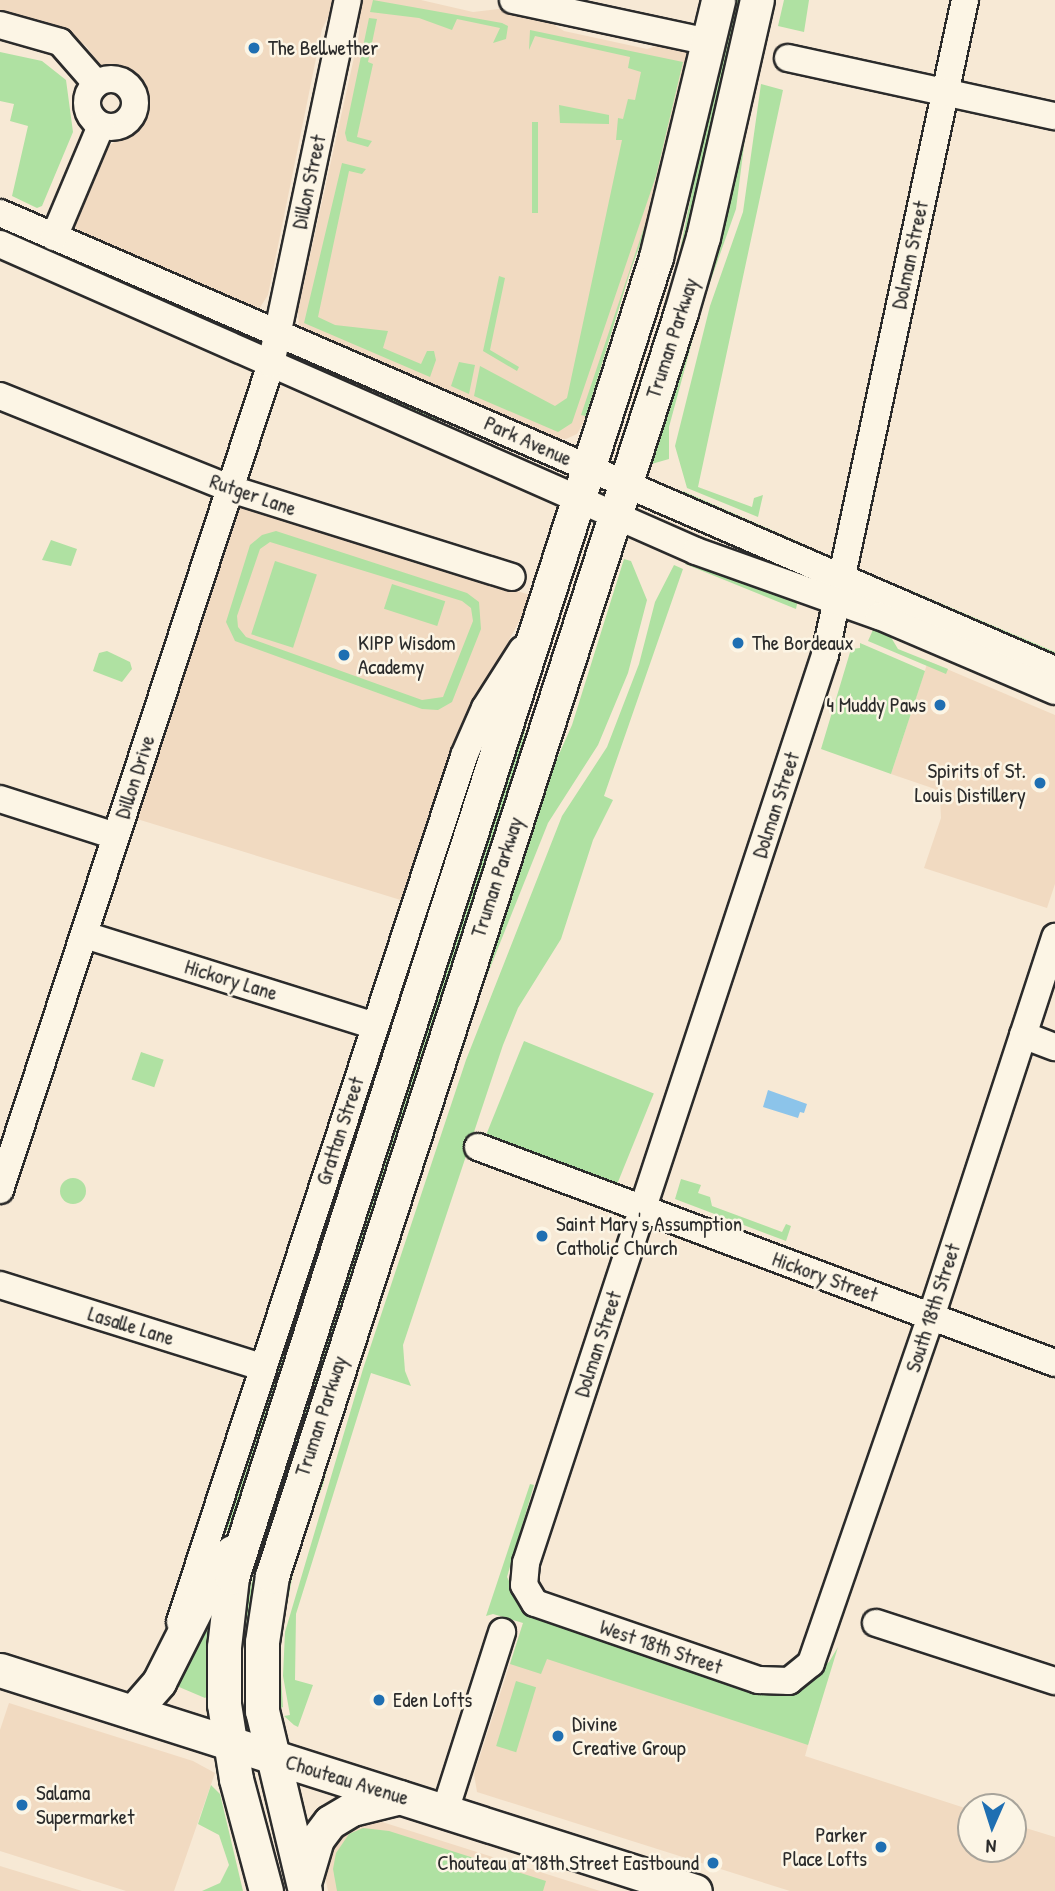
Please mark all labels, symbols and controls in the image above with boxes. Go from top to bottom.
place label: The Bellwether [268,35,378,61]
marker: The Bellwether [246,40,262,56]
street label: Dillon Street [287,133,331,231]
street label: Dolman Street [886,199,934,311]
street label: Truman Parkway [641,275,703,401]
street label: Park Avenue [480,411,576,471]
street label: Rutger Lane [207,468,299,522]
place label: KIPP Wisdom Academy [358,630,456,680]
place label: The Bordeaux [752,630,854,656]
marker: The Bordeaux [730,635,746,651]
marker: KIPP Wisdom Academy [336,647,352,663]
place label: 4 Muddy Paws [826,692,926,718]
marker: 4 Muddy Paws [932,697,948,713]
street label: Dillon Drive [110,732,160,822]
street label: Dolman Street [747,749,805,861]
place label: Spirits of St. Louis Distillery [915,758,1026,808]
marker: Spirits of St. Louis Distillery [1032,775,1048,791]
street label: Truman Parkway [466,814,528,940]
street label: Hickory Lane [182,954,280,1006]
street label: Grattan Street [311,1074,369,1188]
place label: Saint Mary's Assumption Catholic Church [556,1211,742,1261]
marker: Saint Mary's Assumption Catholic Church [534,1228,550,1244]
street label: South 18th Street [900,1240,966,1376]
street label: Hickory Street [769,1246,881,1308]
street label: Dolman Street [569,1288,627,1400]
street label: Lasalle Lane [85,1301,177,1351]
street label: Truman Parkway [290,1353,352,1479]
street label: West 18th Street [596,1614,726,1680]
place label: Eden Lofts [393,1687,472,1713]
marker: Eden Lofts [371,1692,387,1708]
place label: Divine Creative Group [572,1711,686,1761]
marker: Divine Creative Group [550,1728,566,1744]
street label: Chouteau Avenue [282,1749,412,1811]
place label: Salama Supermarket [36,1780,134,1830]
north arrow [957,1793,1027,1863]
marker: Salama Supermarket [14,1797,30,1813]
place label: Parker Place Lofts [783,1822,867,1872]
text: N [985,1834,997,1860]
marker: Parker Place Lofts [873,1839,889,1855]
place label: Chouteau at 18th Street Eastbound [437,1850,699,1876]
marker: Chouteau at 18th Street Eastbound [705,1855,721,1871]

